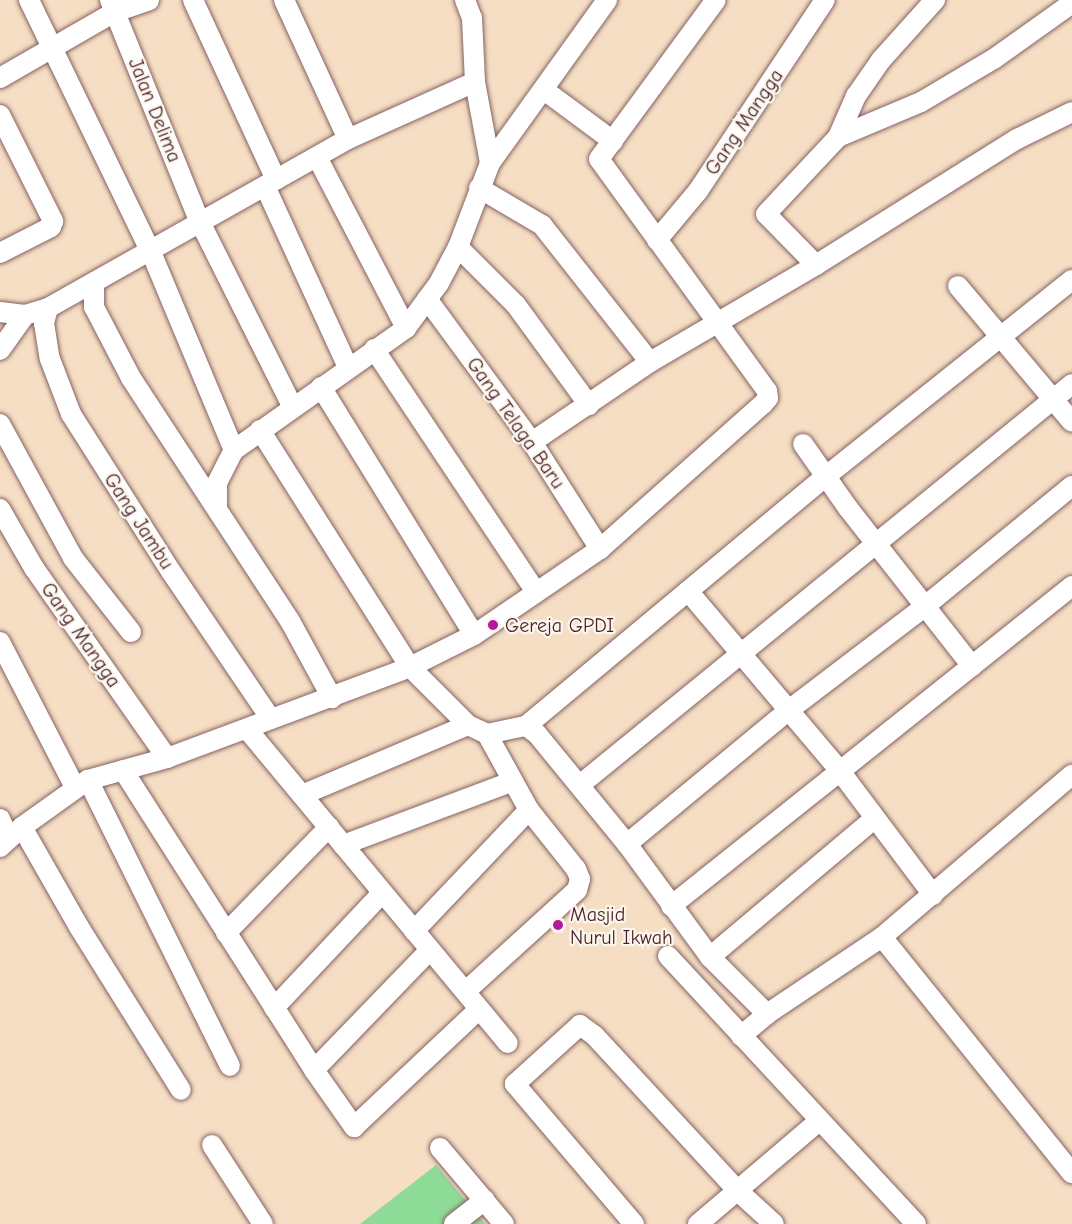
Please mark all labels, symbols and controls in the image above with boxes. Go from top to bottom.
street label: Jalan Delima [123,54,187,166]
street label: Gang Mangga [700,64,788,180]
street label: Gang Telaga Baru [462,353,570,493]
street label: Gang Jambu [99,468,179,574]
street label: Gang Mangga [36,578,126,692]
place label: Gereja GPDI [505,613,614,637]
marker: Gereja GPDI [486,618,500,632]
place label: Masjid Nurul Ikwah [570,902,673,949]
marker: Masjid Nurul Ikwah [551,918,565,932]

